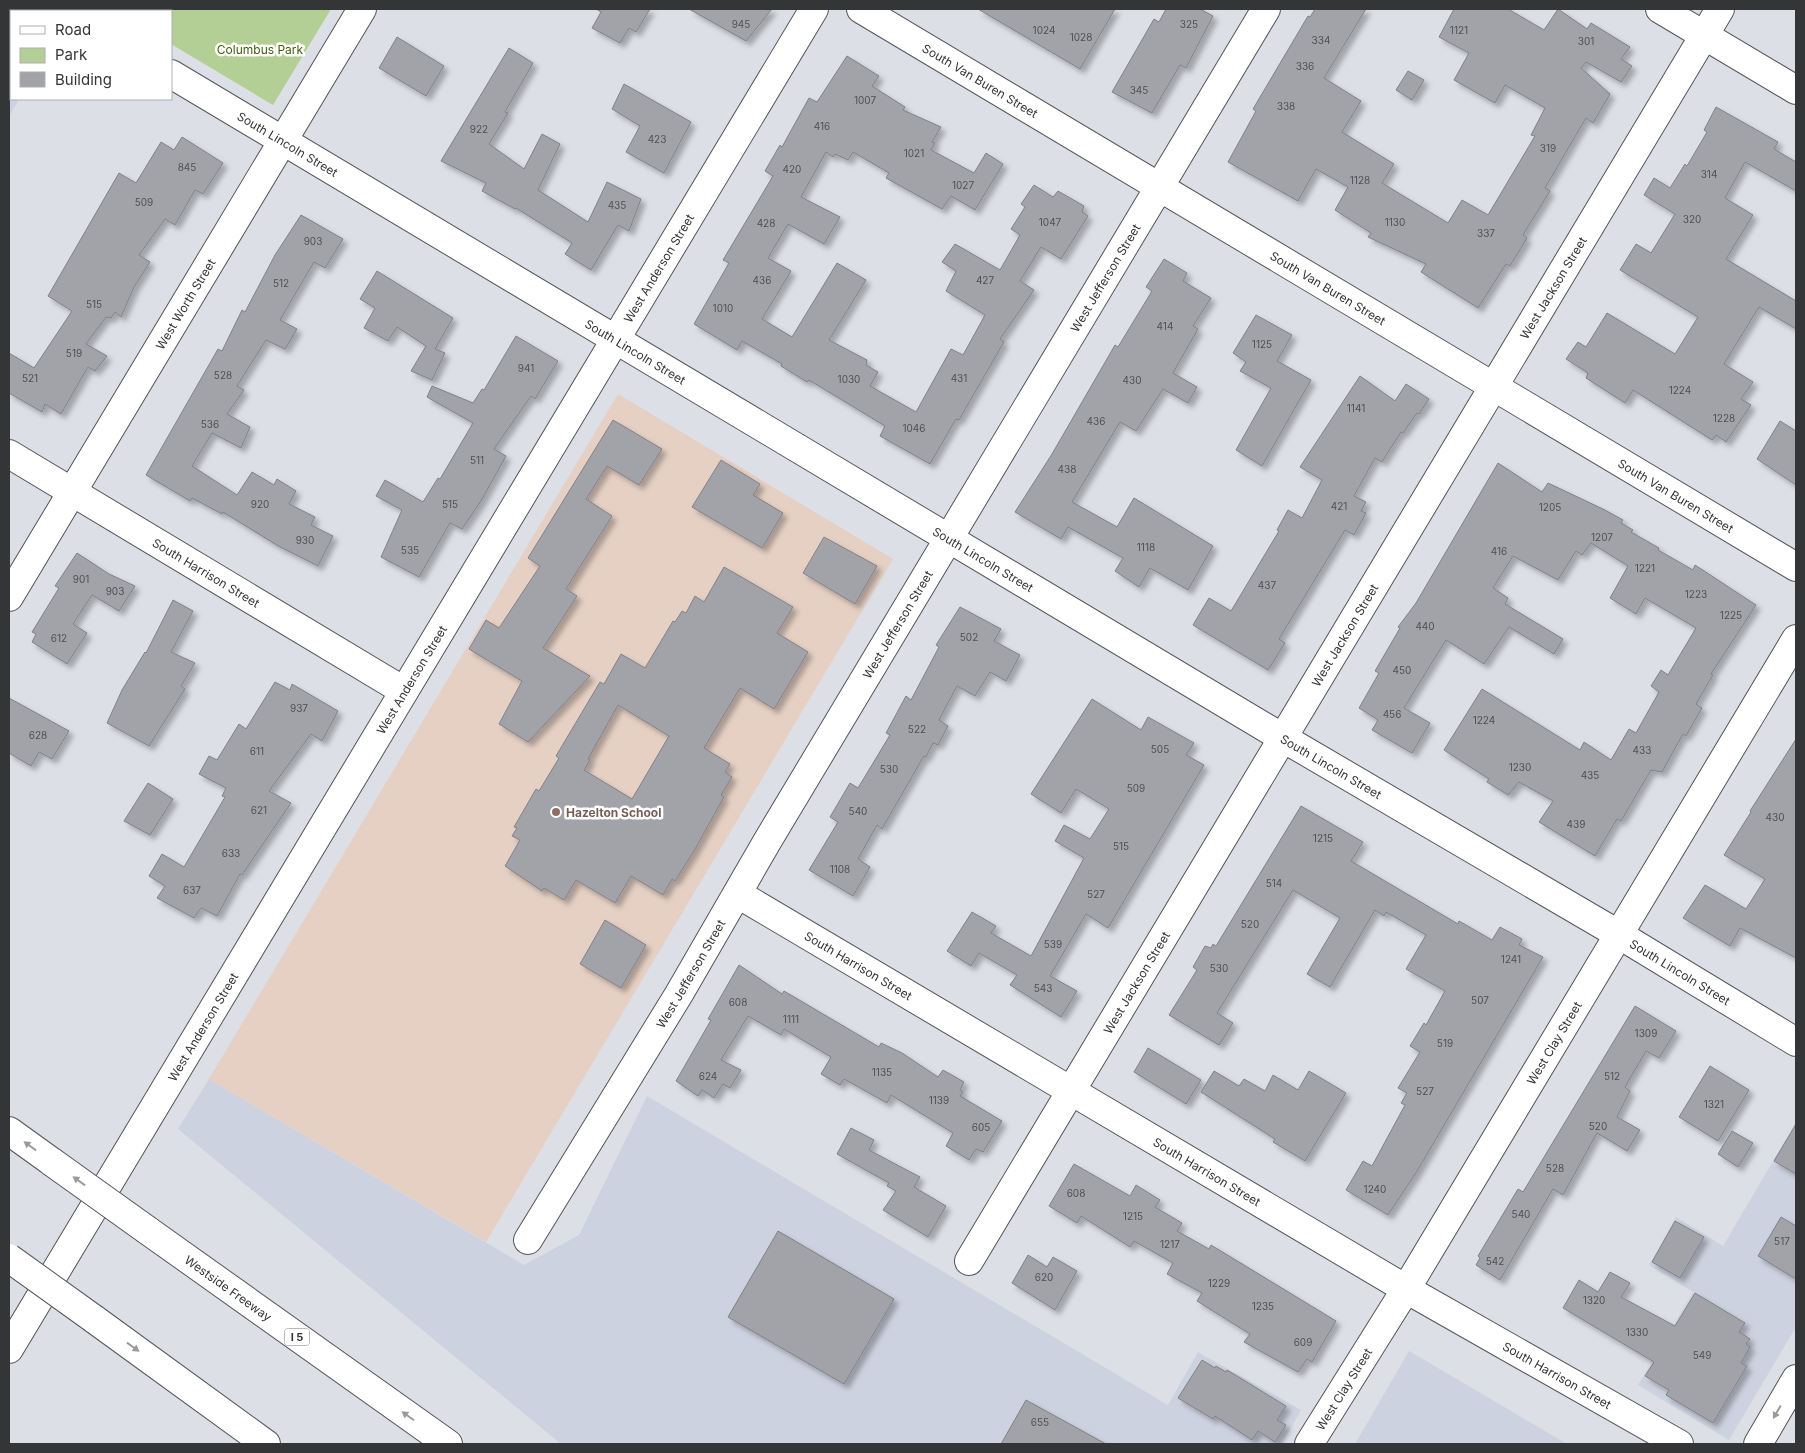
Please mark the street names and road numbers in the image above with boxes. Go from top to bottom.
street label: South Van Buren Street [920,40,1041,121]
street label: South Lincoln Street [235,108,341,180]
street label: West Anderson Street [620,211,697,325]
street label: West Jefferson Street [1067,221,1143,334]
street label: West Jackson Street [1516,234,1589,342]
street label: South Van Buren Street [1268,248,1389,328]
street label: West Worth Street [152,256,218,352]
street label: South Lincoln Street [582,316,689,387]
street label: South Van Buren Street [1615,455,1736,536]
street label: South Lincoln Street [930,523,1036,595]
street label: South Harrison Street [150,534,263,610]
street label: West Jefferson Street [859,568,935,681]
street label: West Jackson Street [1308,581,1381,689]
street label: West Anderson Street [373,622,450,737]
street label: South Lincoln Street [1278,731,1384,802]
street label: West Jefferson Street [653,917,728,1031]
street label: South Harrison Street [802,928,915,1003]
street label: West Jackson Street [1100,928,1173,1036]
street label: South Lincoln Street [1627,936,1733,1008]
street label: West Anderson Street [164,970,241,1084]
street label: West Clay Street [1523,998,1584,1087]
street label: South Harrison Street [1151,1134,1264,1209]
street label: Westside Freeway [182,1252,275,1324]
road number: I 5 [284,1328,310,1345]
street label: South Harrison Street [1500,1338,1614,1412]
street label: West Clay Street [1312,1345,1375,1433]

